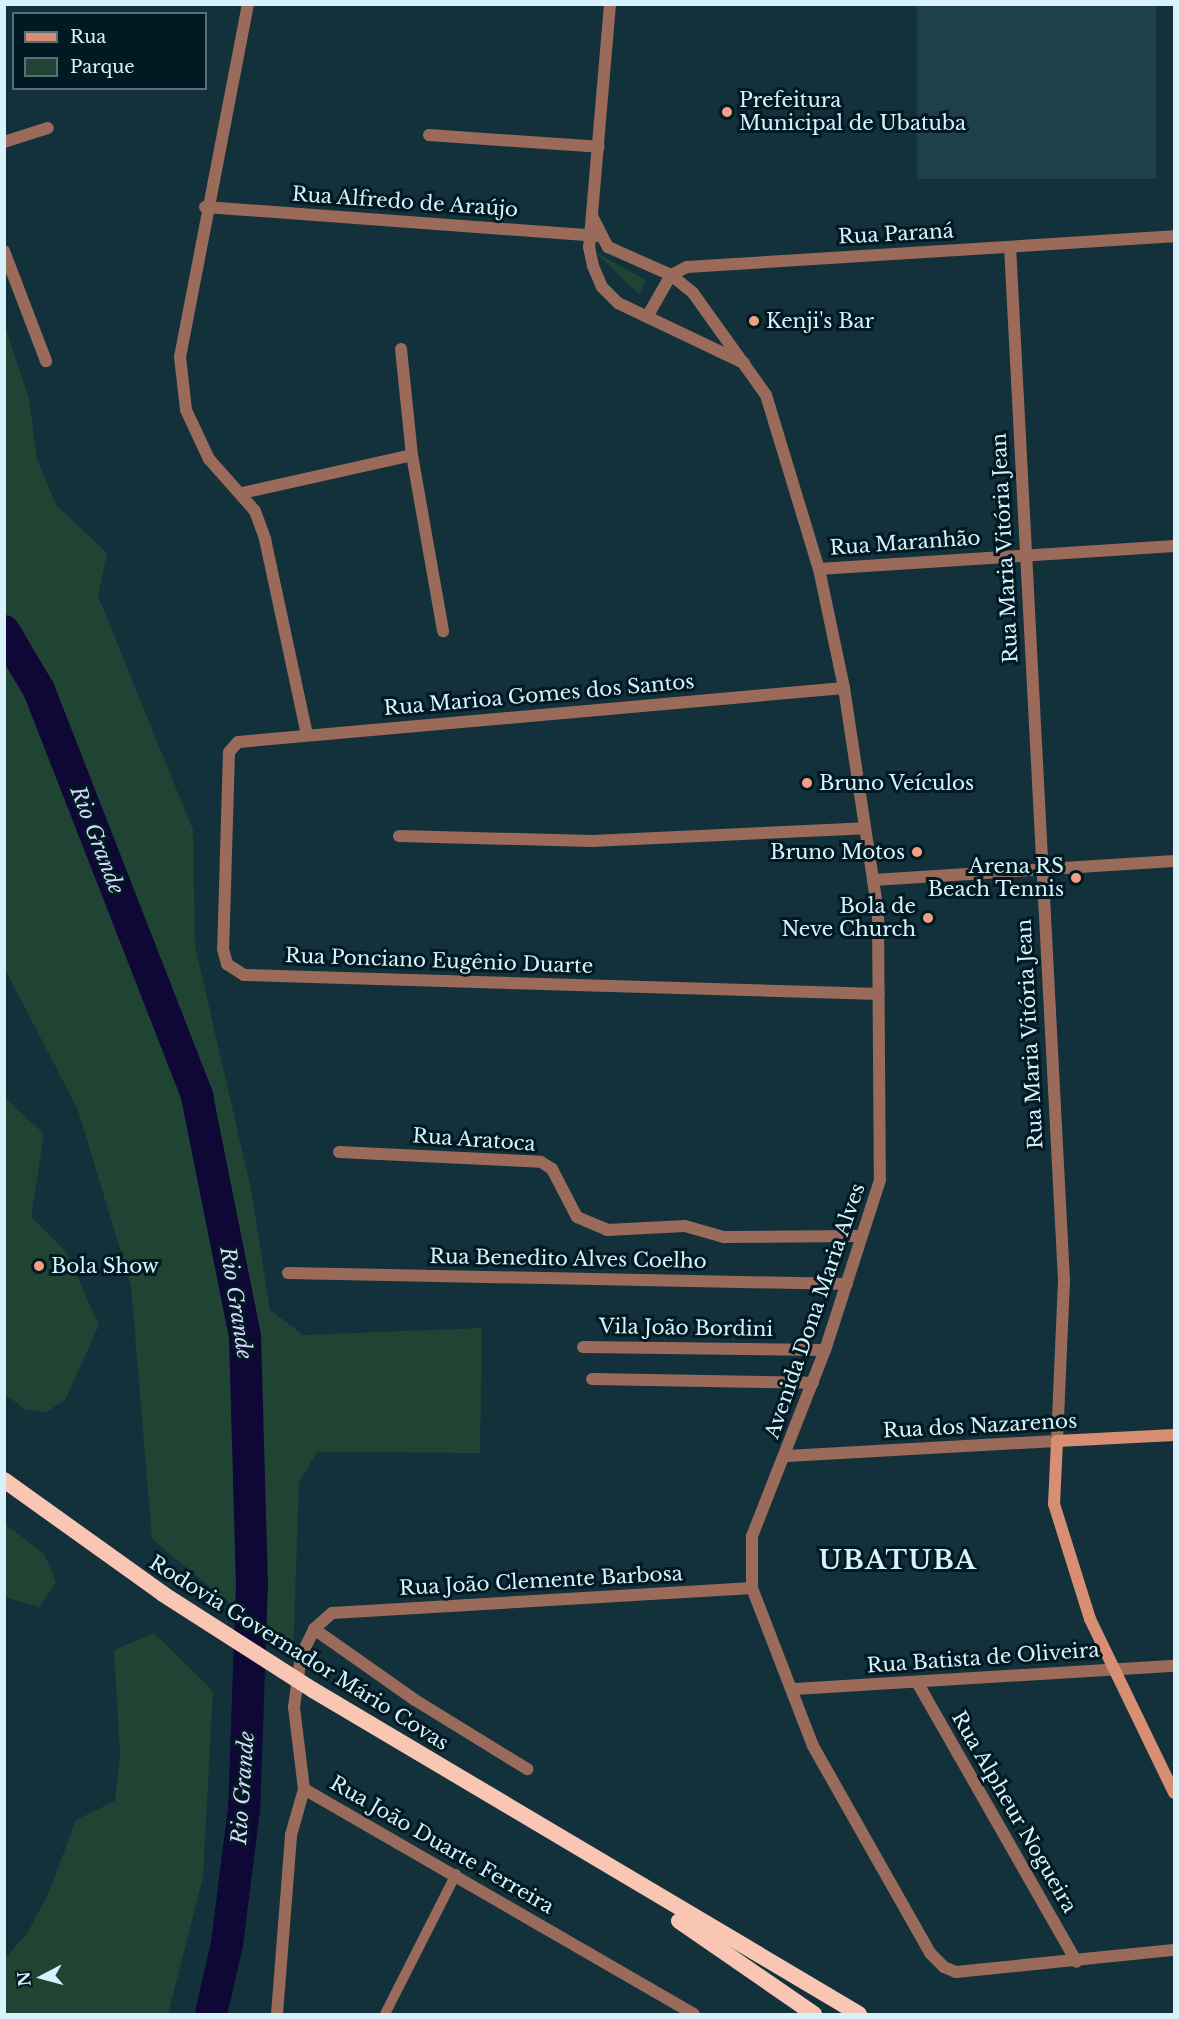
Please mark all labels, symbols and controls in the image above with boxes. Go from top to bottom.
legend [12,12,207,90]
text: Rua [70,26,106,48]
text: Parque [70,56,135,78]
place label: Prefeitura Municipal de Ubatuba [739,88,966,135]
marker: Prefeitura Municipal de Ubatuba [720,105,734,119]
street label: Rua Alfredo de Araújo [290,182,520,222]
street label: Rua Paraná [837,219,955,249]
place label: Kenji's Bar [766,309,874,333]
marker: Kenji's Bar [747,314,761,328]
street label: Rua Maria Vitória Jean [987,432,1023,664]
street label: Rua Maranhão [829,526,981,560]
street label: Rua Marioa Gomes dos Santos [382,669,696,721]
place label: Bruno Veículos [819,771,975,795]
marker: Bruno Veículos [800,776,814,790]
water label: Rio Grande [65,783,129,897]
place label: Bruno Motos [770,840,905,864]
marker: Bruno Motos [910,845,924,859]
place label: Arena RS Beach Tennis [927,855,1064,902]
marker: Arena RS Beach Tennis [1069,871,1083,885]
place label: Bola de Neve Church [781,894,916,941]
marker: Bola de Neve Church [921,911,935,925]
street label: Rua Maria Vitória Jean [1012,918,1048,1150]
street label: Rua Ponciano Eugênio Duarte [284,944,594,978]
street label: Rua Aratoca [411,1124,537,1156]
street label: Avenida Dona Maria Alves [760,1179,870,1443]
water label: Rio Grande [215,1245,257,1361]
street label: Rua Benedito Alves Coelho [429,1245,707,1273]
place label: Bola Show [51,1254,159,1278]
marker: Bola Show [32,1259,46,1273]
street label: Vila João Bordini [598,1314,774,1342]
street label: Rua dos Nazarenos [882,1409,1078,1443]
district label: UBATUBA [819,1545,977,1577]
street label: Rodovia Governador Mário Covas [145,1550,453,1756]
street label: Rua João Clemente Barbosa [399,1562,683,1600]
street label: Rua Batista de Oliveira [866,1638,1100,1678]
street label: Rua Alpheur Nogueira [946,1706,1082,1918]
water label: Rio Grande [226,1731,260,1845]
street label: Rua João Duarte Ferreira [326,1771,558,1919]
north arrow [12,1947,72,2007]
text: N [13,1970,35,1987]

